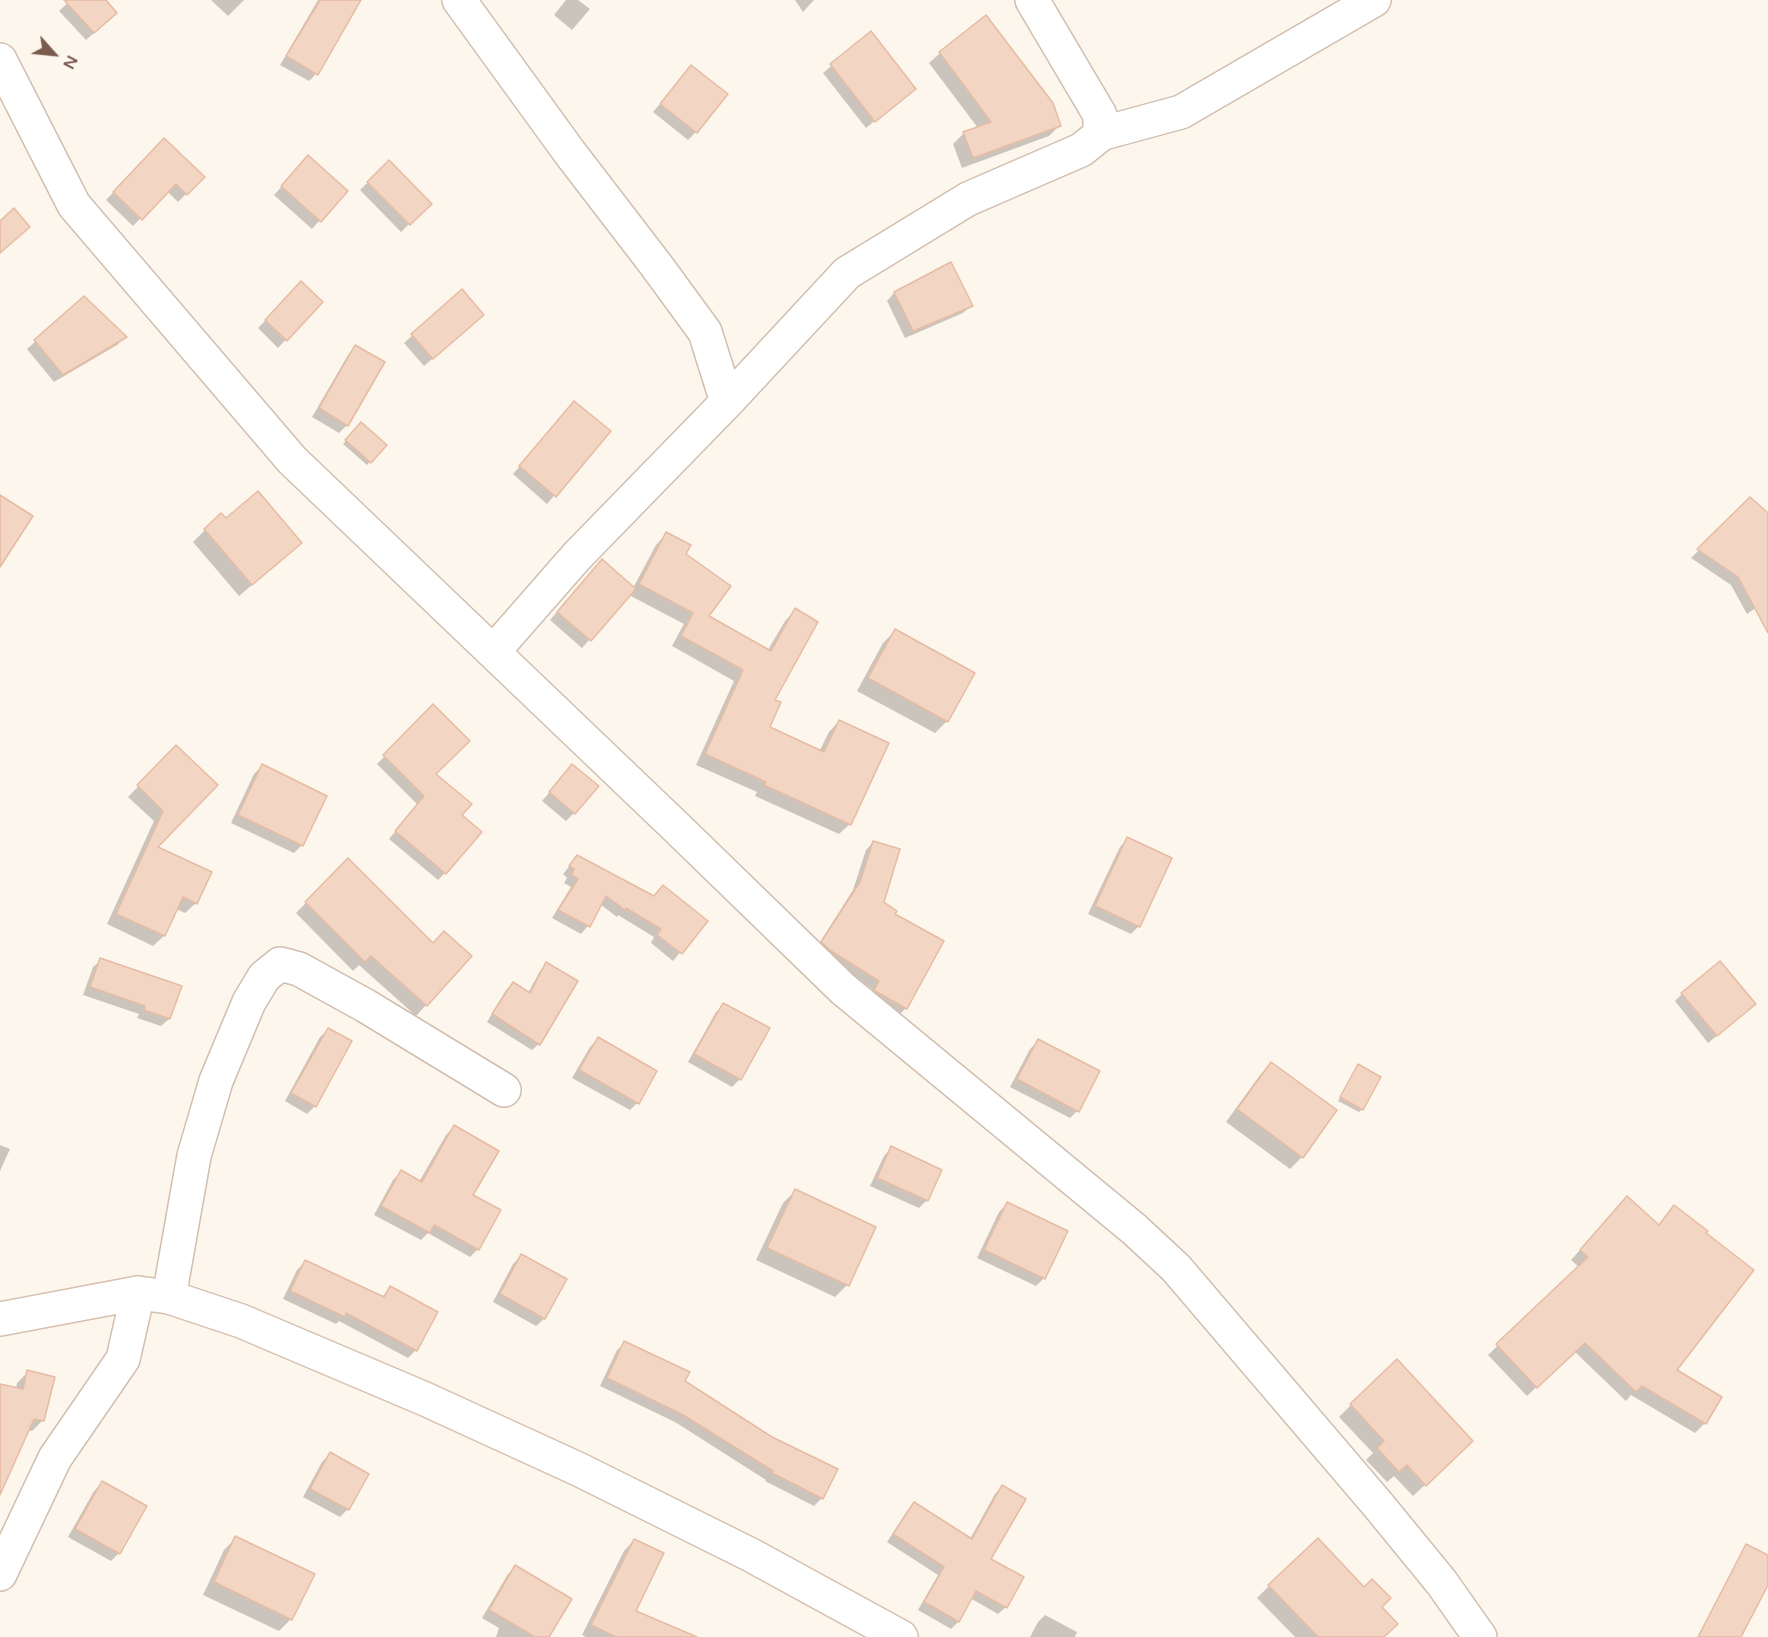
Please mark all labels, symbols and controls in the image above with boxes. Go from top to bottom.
north arrow [24,24,84,84]
text: N [58,52,82,72]

